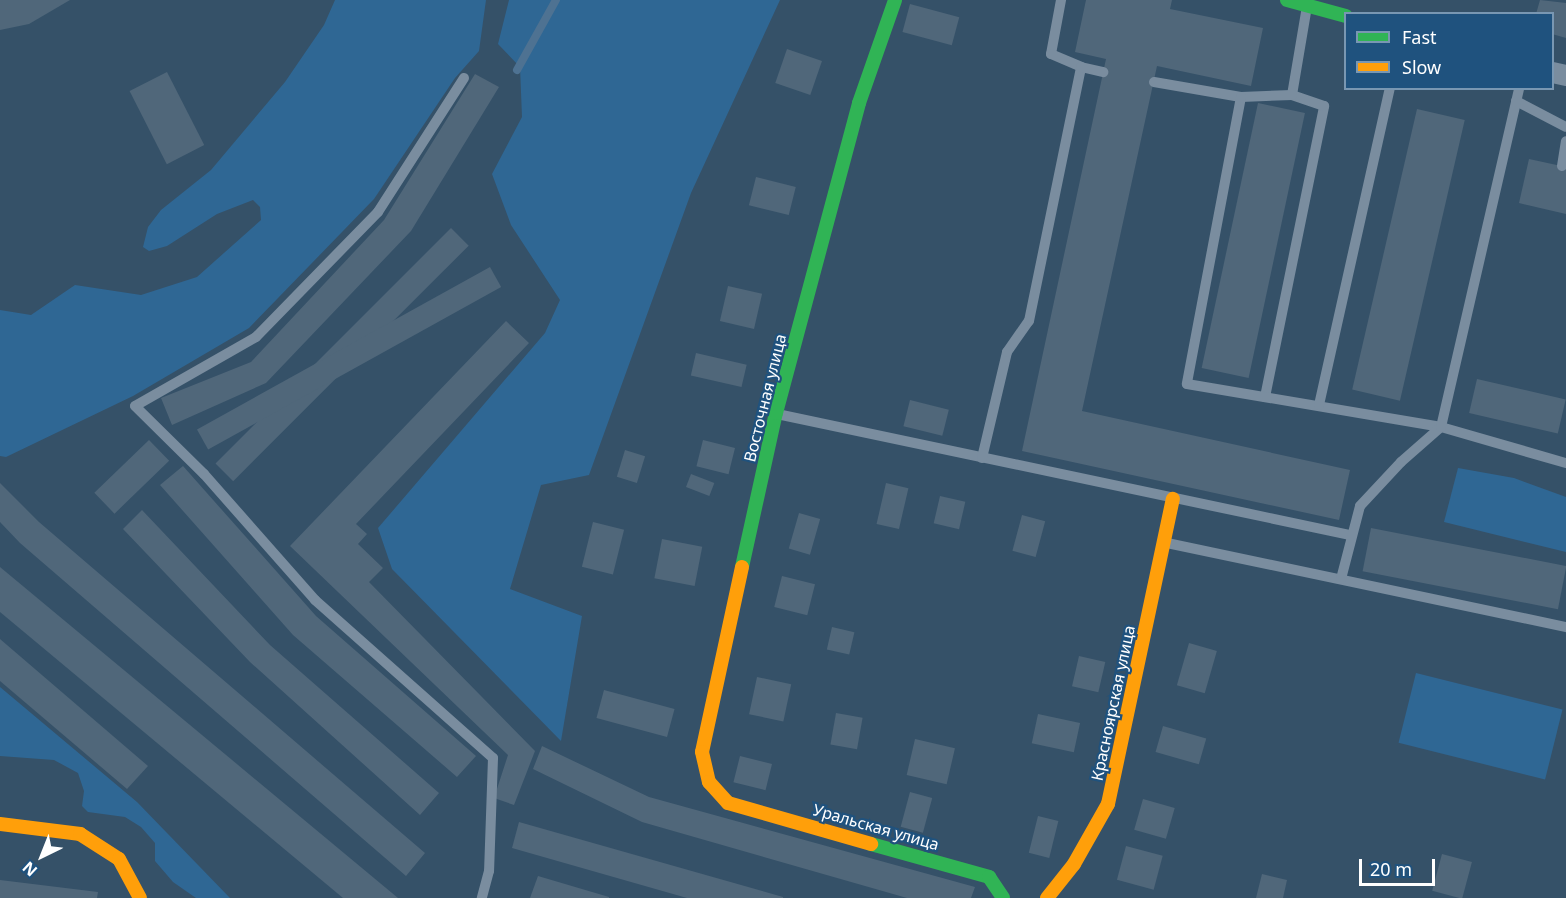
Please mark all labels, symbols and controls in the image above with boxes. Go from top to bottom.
legend [1344,12,1554,90]
text: Fast [1402,25,1437,49]
text: Slow [1402,55,1441,79]
street label: Восточная улица [740,332,790,464]
street label: Красноярская улица [1087,624,1139,782]
street label: Уральская улица [811,800,941,854]
north arrow [12,826,72,886]
scale bar [1362,847,1438,885]
text: N [17,857,42,882]
text: 20 m [1370,857,1412,881]

